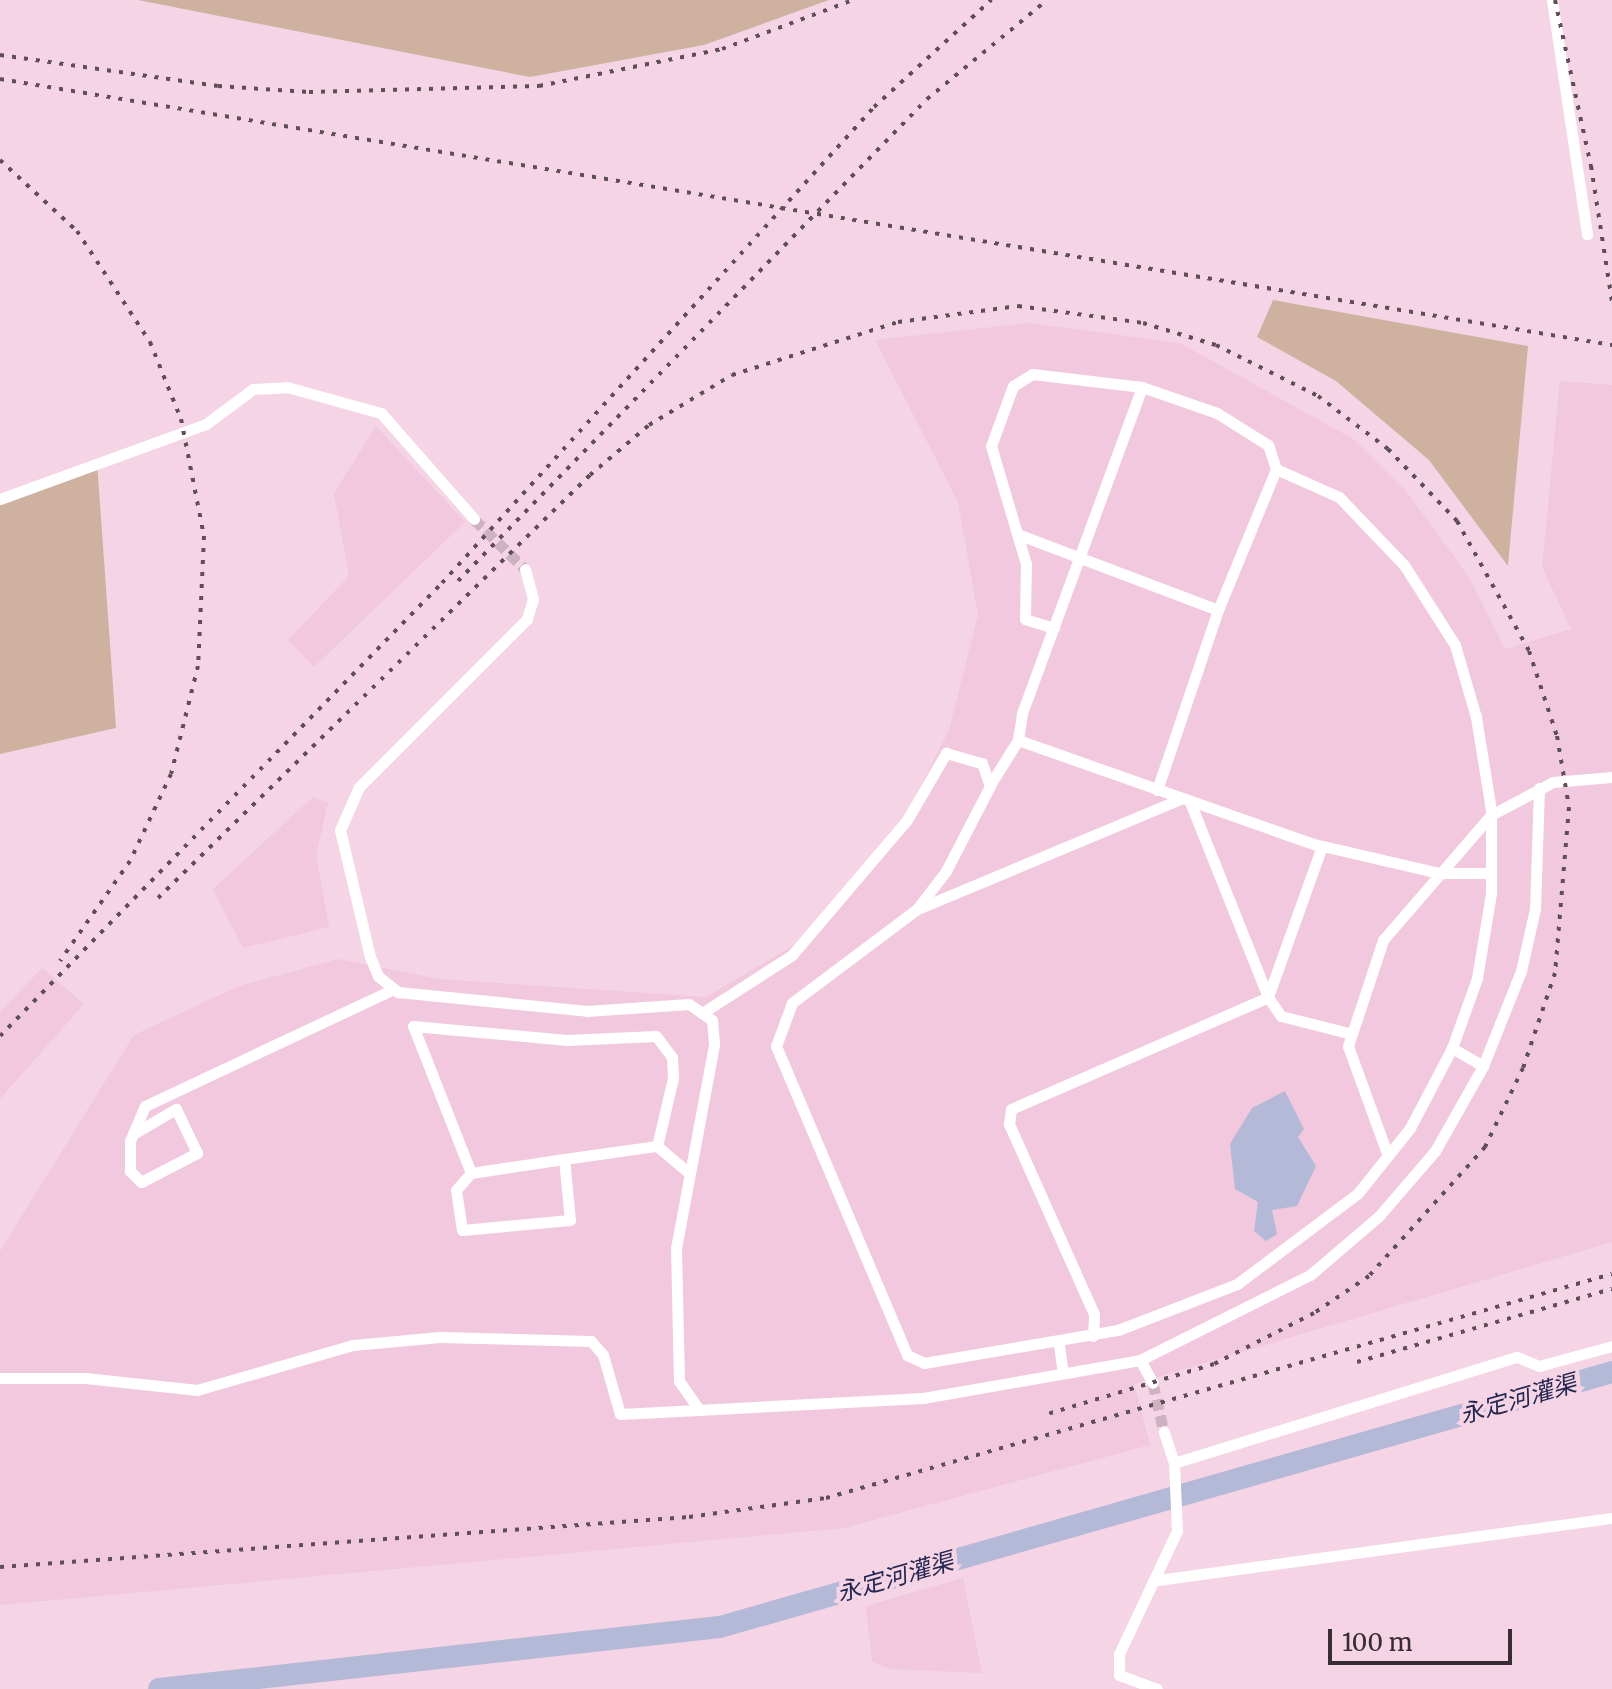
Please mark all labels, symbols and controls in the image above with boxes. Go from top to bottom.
water label: 永定河灌渠 [1456,1369,1580,1429]
water label: 永定河灌渠 [833,1547,957,1607]
scale bar [1332,1613,1516,1663]
text: 100 m [1342,1627,1412,1658]

